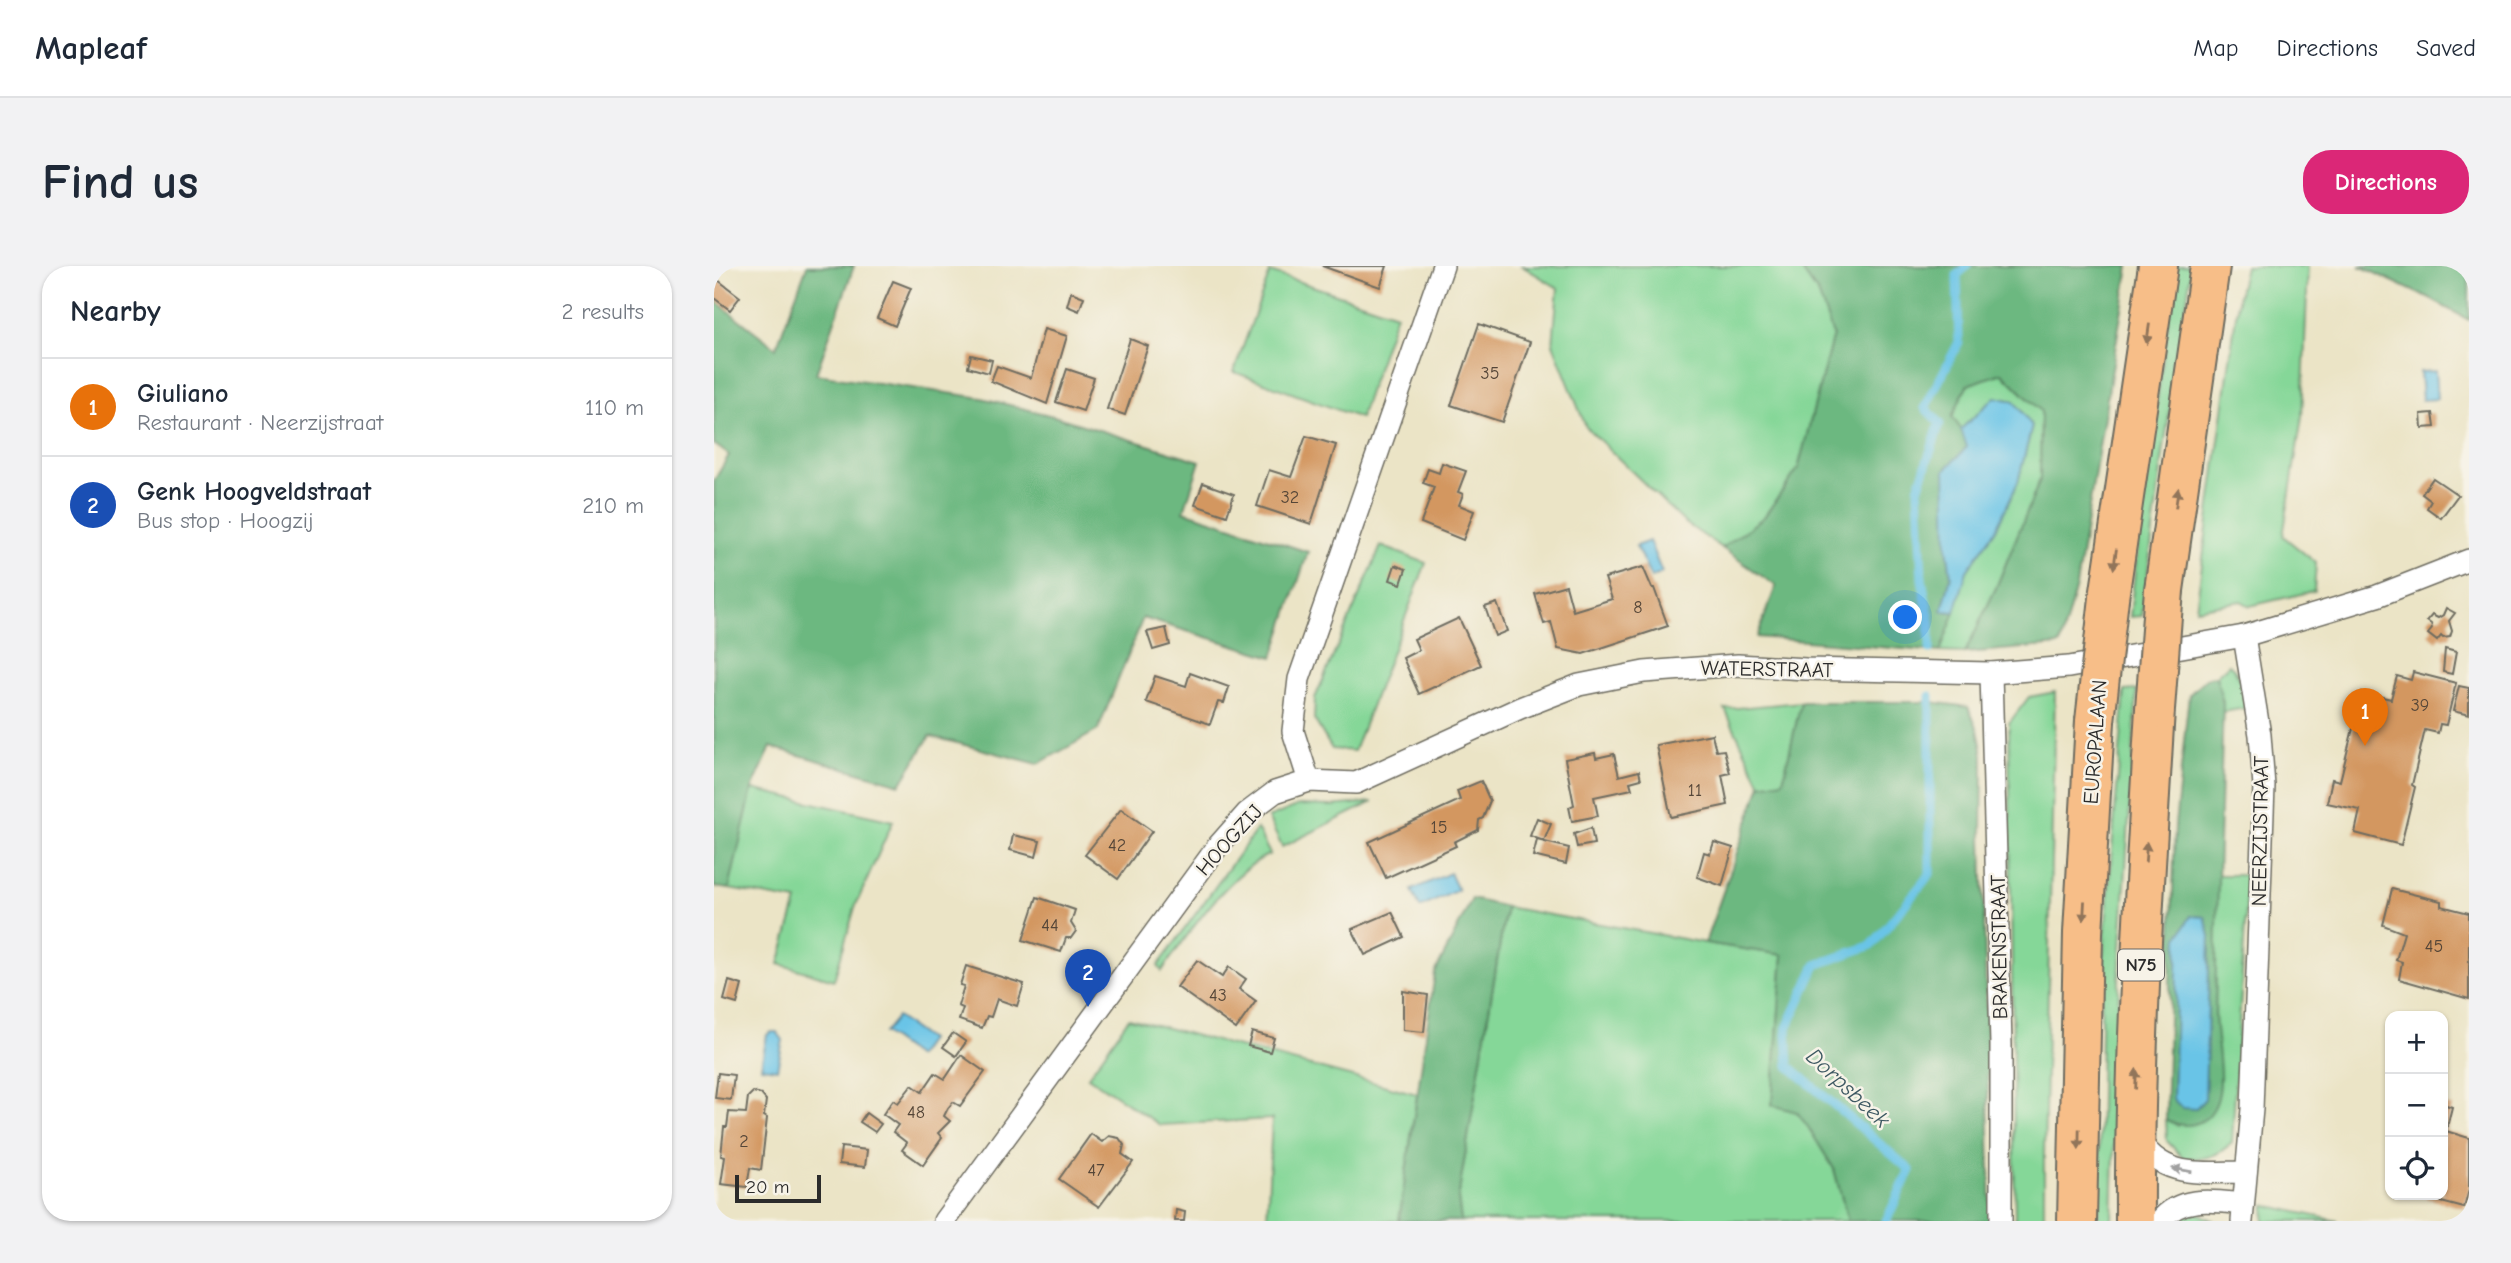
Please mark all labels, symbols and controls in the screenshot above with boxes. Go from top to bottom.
text: Mapleaf [35,29,147,67]
text: Map [2193,34,2239,62]
text: Directions [2277,34,2378,62]
text: Saved [2416,34,2476,62]
button: Directions [2303,150,2469,214]
text: Find us [42,154,198,210]
text: Nearby [70,294,161,329]
text: 2 results [562,298,644,325]
one-way arrow [2142,323,2153,345]
house number: 35 [1481,363,1499,384]
text: Giuliano [137,379,228,409]
text: 1 [88,394,98,421]
text: 110 m [585,394,644,421]
text: Restaurant · Neerzijstraat [137,409,383,436]
text: Genk Hoogveldstraat [137,477,371,507]
house number: 32 [1281,487,1299,508]
one-way arrow [2171,487,2182,509]
text: 2 [87,492,99,519]
text: 210 m [582,492,644,519]
text: Bus stop · Hoogzij [137,507,313,534]
one-way arrow [2109,548,2120,570]
house number: 8 [1633,597,1643,618]
your location [1888,600,1922,634]
street label: WATERSTRAAT [1700,656,1834,682]
street label: EUROPALAAN [2079,679,2111,805]
pin: 1 [2342,688,2388,746]
house number: 39 [2411,695,2429,716]
street label: NEERZIJSTRAAT [2247,755,2273,906]
house number: 11 [1688,780,1702,801]
street label: HOOGZIJ [1191,800,1267,880]
house number: 15 [1431,817,1447,838]
house number: 42 [1108,835,1126,856]
one-way arrow [2141,841,2152,863]
street label: BRAKENSTRAAT [1986,874,2012,1020]
one-way arrow [2079,901,2090,923]
house number: 44 [1041,915,1059,936]
house number: 45 [2425,936,2443,957]
pin: 2 [1065,949,1111,1007]
road number: N75 [2118,950,2164,980]
house number: 43 [1209,985,1227,1006]
map controls [2385,1011,2448,1200]
button: + [2385,1011,2448,1074]
water label: Dorpsbeek [1801,1043,1896,1134]
one-way arrow [2131,1068,2142,1090]
button: − [2385,1074,2448,1137]
house number: 48 [907,1102,925,1123]
one-way arrow [2073,1128,2085,1150]
house number: 2 [739,1131,749,1152]
button: locate [2385,1137,2448,1200]
house number: 47 [1087,1160,1105,1181]
one-way arrow [2171,1164,2193,1175]
scale bar [735,1172,821,1204]
text: 20 m [746,1176,790,1198]

